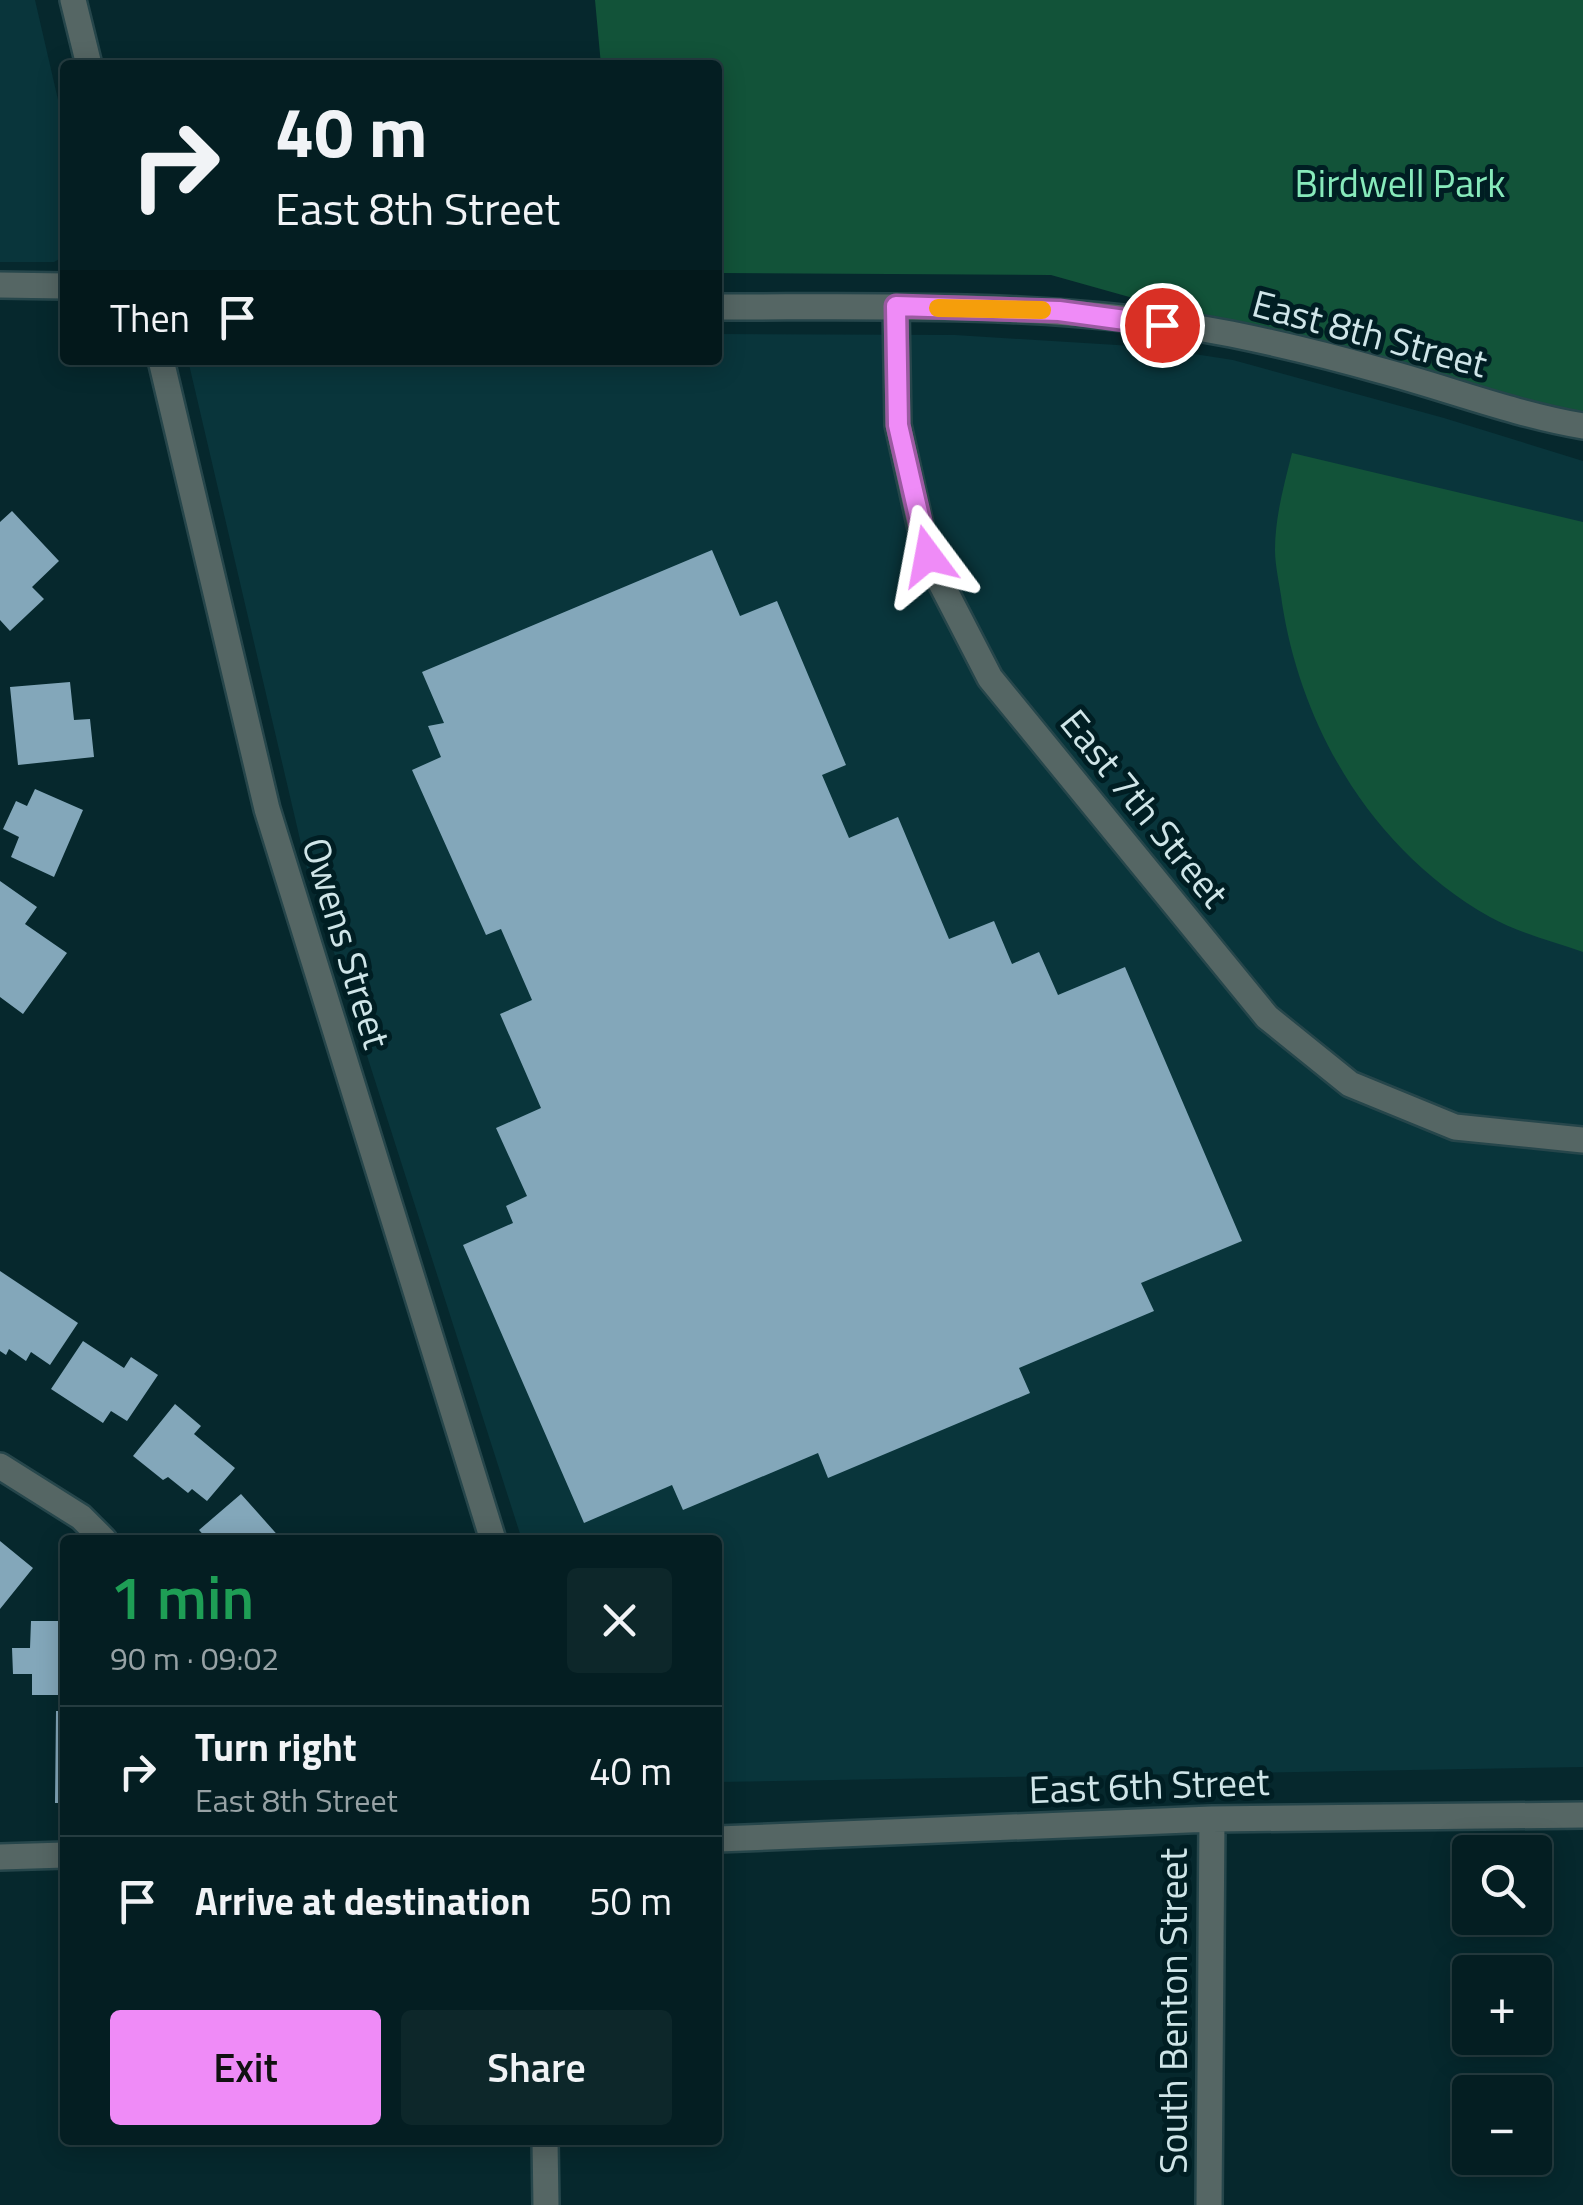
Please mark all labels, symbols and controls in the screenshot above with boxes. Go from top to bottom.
text: 40 m [275,78,428,184]
icon: right [110,100,240,230]
park label: Birdwell Park [1294,154,1506,212]
text: East 8th Street [275,174,560,242]
street label: East 8th Street [1246,274,1494,392]
pin [1120,283,1205,368]
text: Then [110,289,190,347]
icon: arrive [210,290,265,345]
icon: arrive [1135,298,1190,353]
position arrow [876,504,980,608]
street label: East 7th Street [1047,696,1243,920]
street label: Owens Street [287,831,407,1055]
text: 1 min [110,1551,254,1642]
button: close [567,1568,672,1673]
text: 90 m · 09:02 [110,1634,279,1682]
text: Turn right [195,1718,357,1776]
text: 40 m [589,1742,672,1800]
icon: right [110,1744,165,1799]
street label: East 6th Street [1028,1752,1270,1818]
text: East 8th Street [195,1776,398,1824]
map controls [1452,1835,1552,2175]
button: search [1452,1835,1552,1935]
street label: South Benton Street [1144,1848,1202,2174]
text: Arrive at destination [195,1872,531,1930]
text: 50 m [589,1872,672,1930]
icon: arrive [110,1874,165,1929]
button: + [1452,1955,1552,2055]
button: Exit [110,2010,381,2125]
button: Share [401,2010,672,2125]
button: − [1452,2075,1552,2175]

